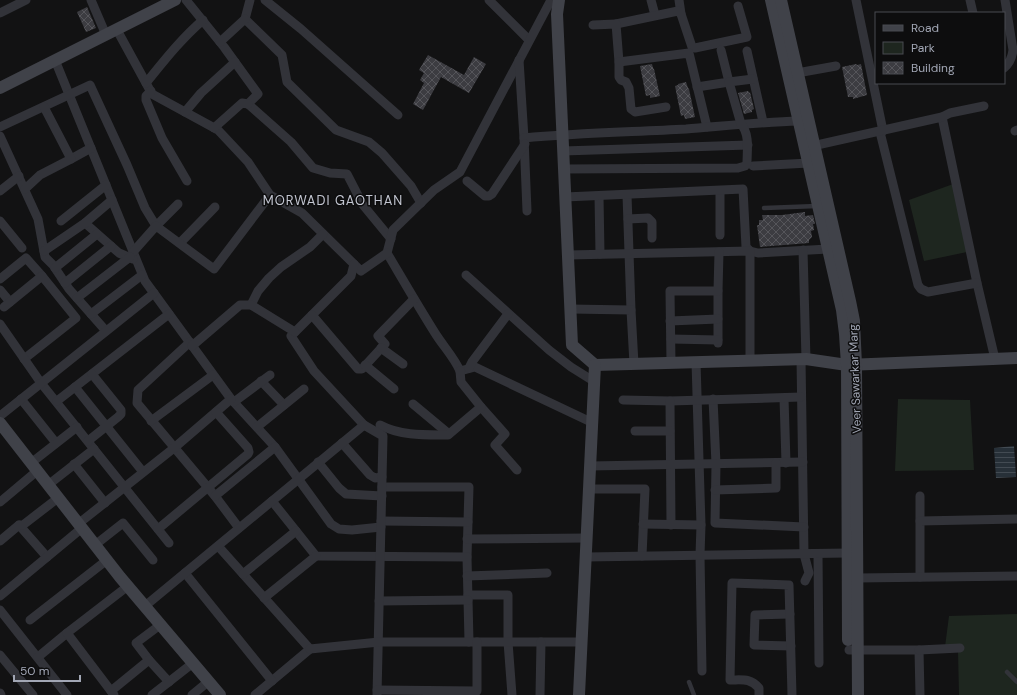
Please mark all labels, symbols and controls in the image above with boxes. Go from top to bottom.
legend [875,12,1005,84]
text: Road [911,20,939,36]
text: Park [911,40,935,56]
text: Building [911,60,955,76]
district label: MORWADI GAOTHAN [263,192,403,209]
street label: Veer Sawarkar Marg [845,324,865,434]
scale bar [14,657,80,683]
text: 50 m [20,663,49,679]

